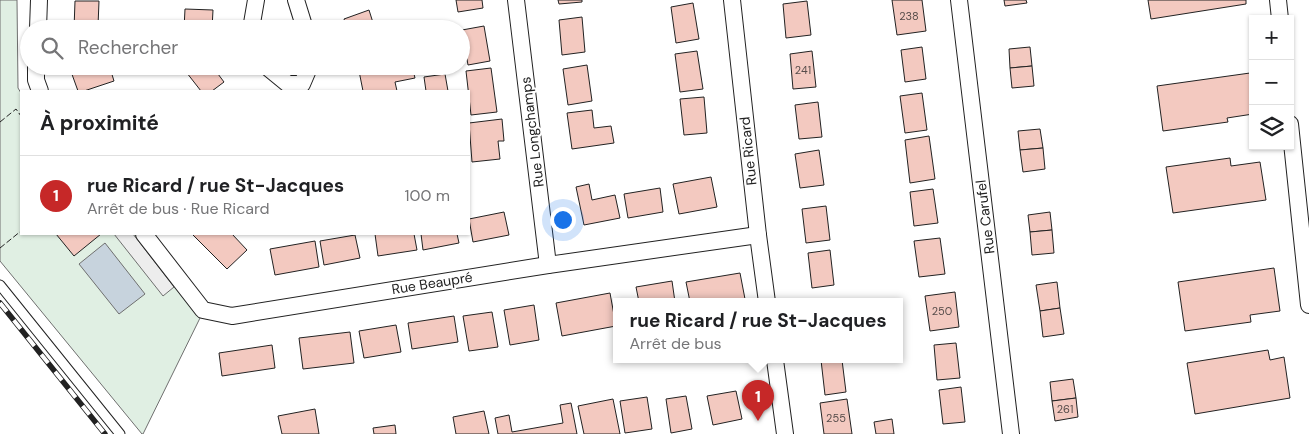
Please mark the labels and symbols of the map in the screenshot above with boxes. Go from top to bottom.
house number: 238 [899,9,919,23]
house number: 241 [795,63,811,77]
street label: Rue Longchamps [516,76,548,188]
street label: Rue Ricard [735,116,761,186]
street label: Rue Carufel [972,179,998,255]
your location [550,207,576,233]
street label: Rue Beaupré [390,268,474,298]
house number: 250 [932,304,952,318]
pin: 1 [742,380,774,421]
house number: 261 [1057,402,1073,416]
house number: 255 [826,411,846,425]

